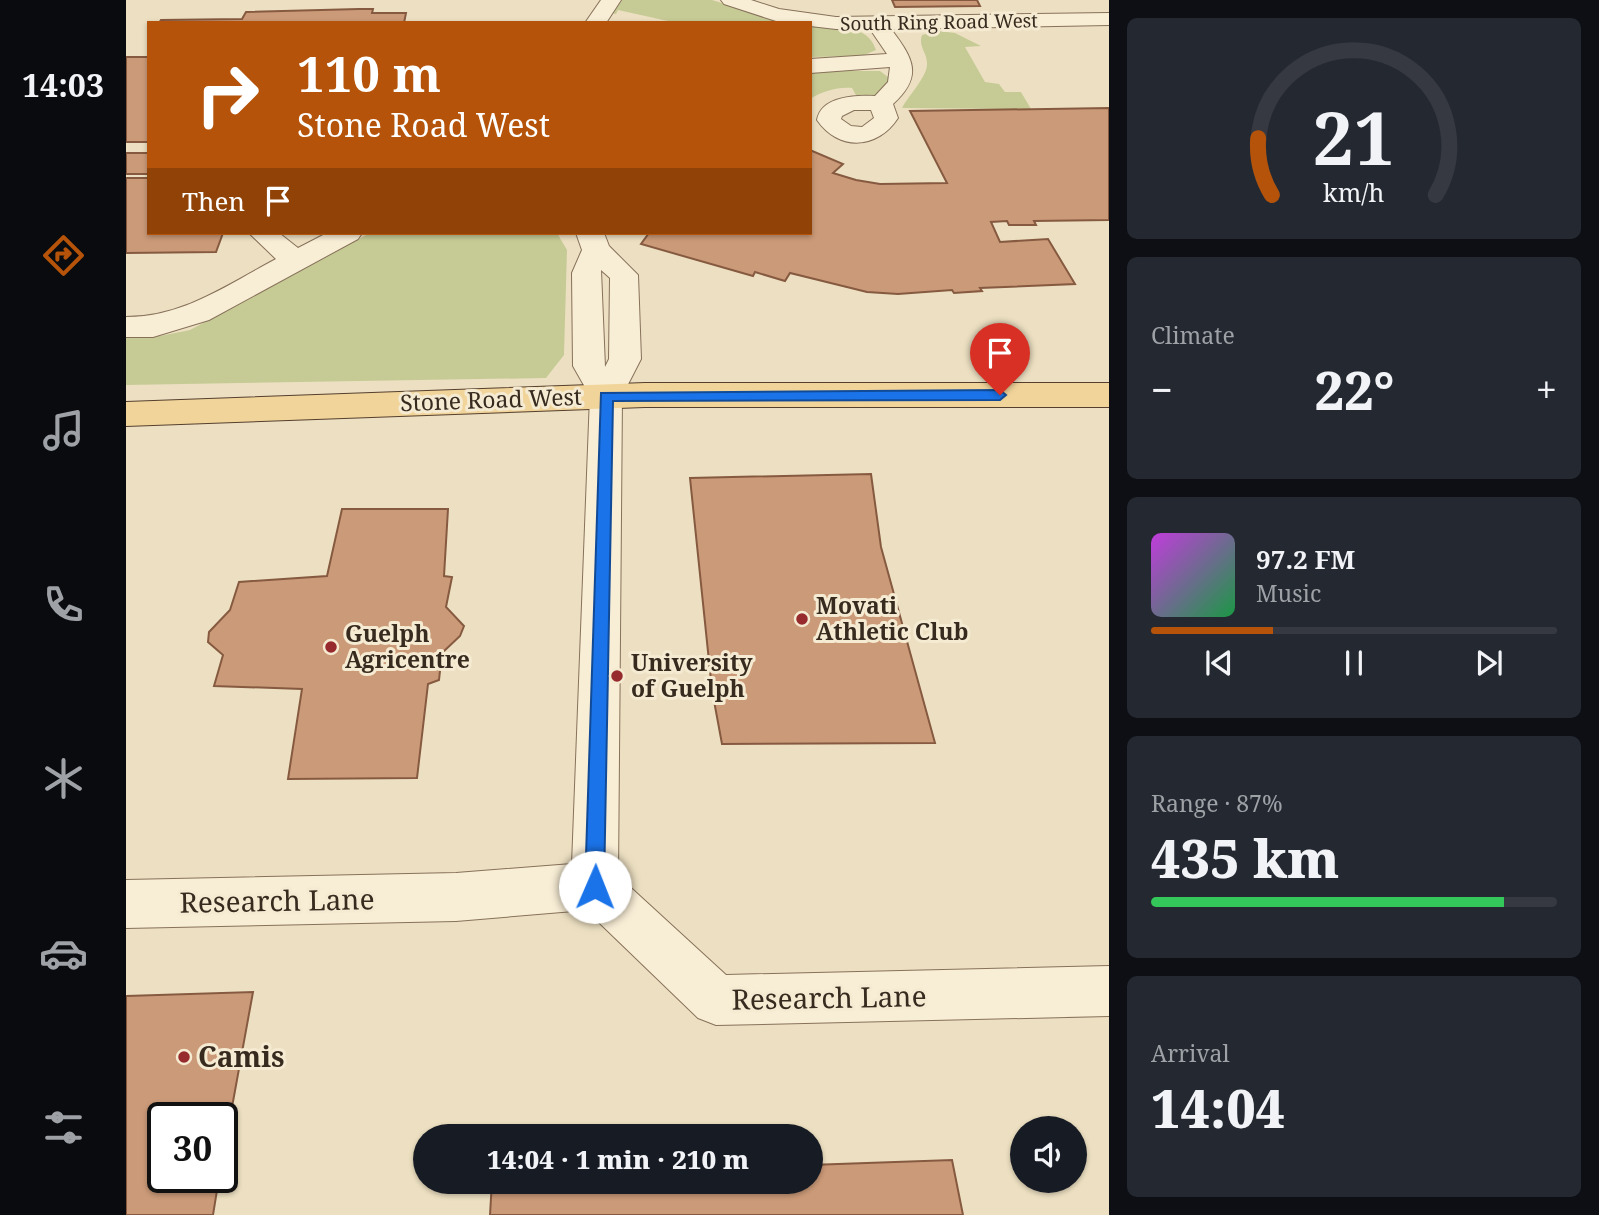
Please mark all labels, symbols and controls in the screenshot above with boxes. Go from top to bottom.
street label: South Ring Road West [840,7,1038,37]
text: 110 m [297,40,441,106]
icon: right [182,49,273,140]
text: 14:03 [22,63,104,106]
text: 21 [1313,87,1395,186]
text: Stone Road West [297,103,550,146]
text: km/h [1323,175,1385,209]
icon: arrive [259,182,297,220]
text: Then [182,183,245,219]
icon: directions [39,231,88,280]
text: Climate [1151,319,1235,351]
pin [970,323,1030,395]
icon: arrive [981,334,1019,372]
text: 22° [1314,354,1394,425]
text: − [1151,363,1173,415]
text: + [1536,363,1557,415]
street label: Stone Road West [400,380,582,418]
icon: music [39,406,88,455]
text: 97.2 FM [1256,541,1355,577]
text: Music [1256,577,1321,609]
icon: phone [39,580,88,629]
place label: Movati Athletic Club [816,589,969,647]
marker: Movati Athletic Club [794,611,810,627]
place label: Guelph Agricentre [345,617,470,675]
marker: Guelph Agricentre [323,639,339,655]
icon: previous [1200,644,1238,682]
icon: pause [1335,644,1373,682]
icon: next [1470,644,1508,682]
place label: University of Guelph [631,646,753,704]
marker: University of Guelph [609,668,625,684]
icon: climate [39,754,88,803]
text: Range · 87% [1151,787,1283,819]
text: 435 km [1151,822,1339,893]
position arrow [558,850,632,924]
street label: Research Lane [179,879,375,921]
icon: car [39,929,88,978]
street label: Research Lane [731,976,927,1018]
place label: Camis [198,1037,284,1075]
text: Arrival [1151,1037,1230,1069]
marker: Camis [176,1049,192,1065]
text: 14:04 [1151,1072,1285,1143]
speed limit sign: 30 [147,1102,238,1193]
icon: filters [39,1103,88,1152]
map controls [1010,1116,1087,1193]
button: sound [1010,1116,1087,1193]
text: 14:04 · 1 min · 210 m [487,1141,749,1177]

